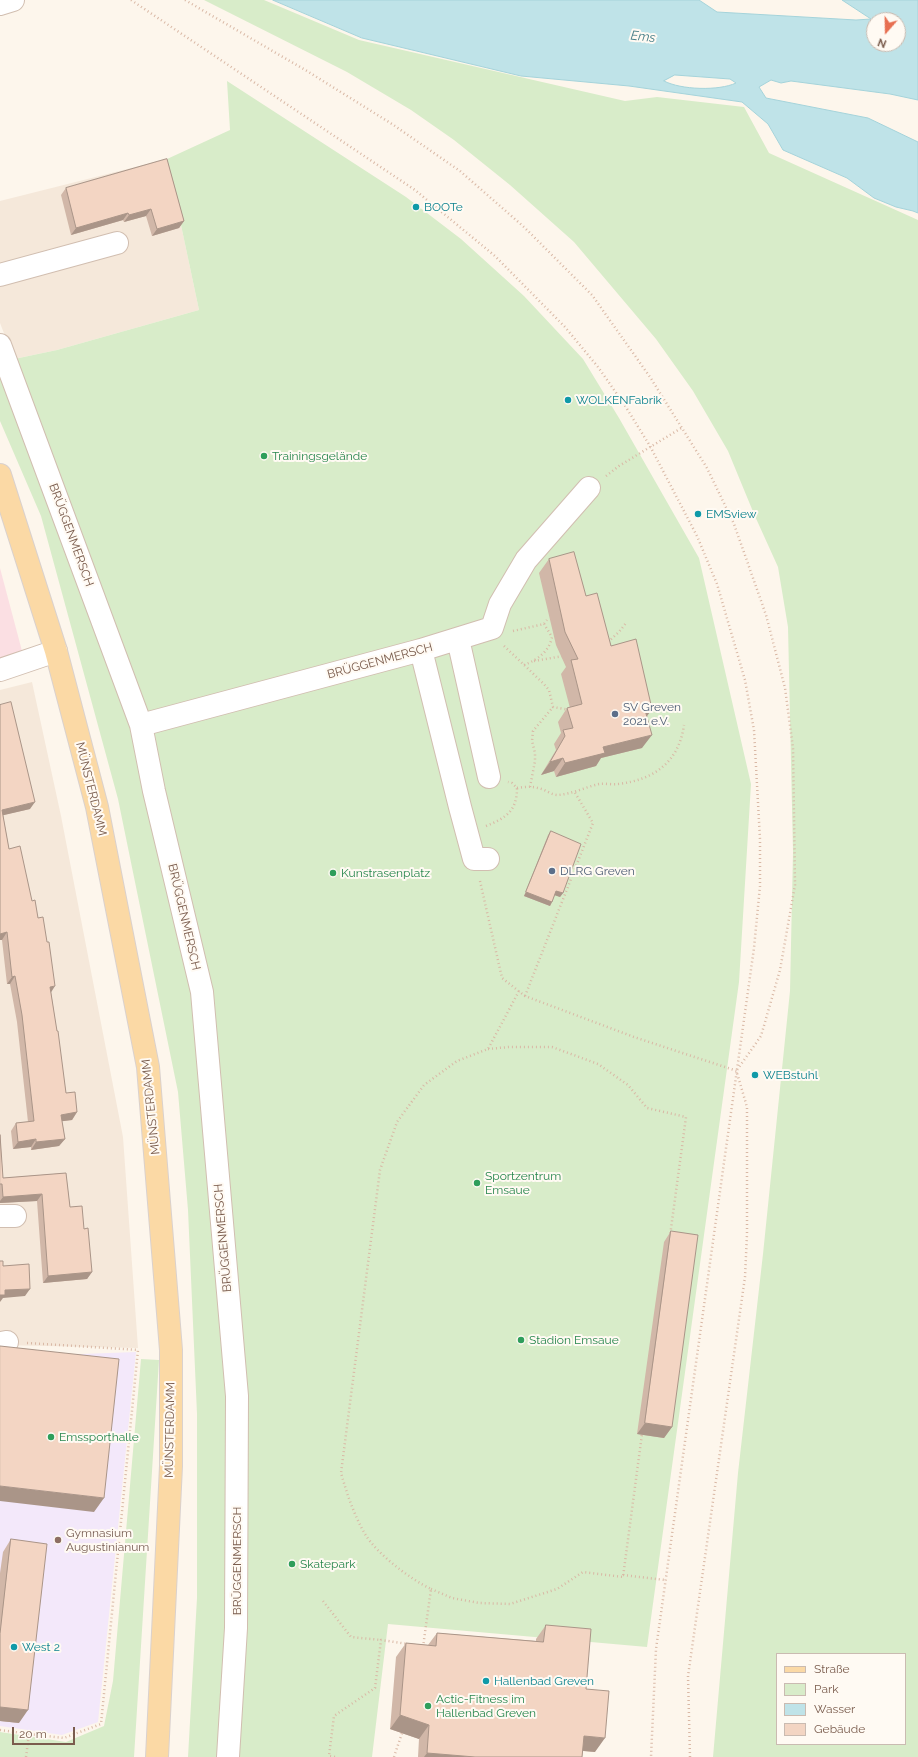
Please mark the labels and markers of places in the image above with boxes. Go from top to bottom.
place label: BOOTe [424,200,463,214]
marker: BOOTe [411,202,421,212]
place label: WOLKENFabrik [576,393,662,407]
marker: WOLKENFabrik [563,395,573,405]
place label: Trainingsgelände [272,449,367,463]
marker: Trainingsgelände [259,451,269,461]
place label: EMSview [706,507,757,521]
marker: EMSview [693,509,703,519]
place label: SV Greven 2021 e.V. [623,700,681,728]
marker: SV Greven 2021 e.V. [610,709,620,719]
place label: DLRG Greven [560,864,635,878]
place label: Kunstrasenplatz [341,866,430,880]
marker: DLRG Greven [547,866,557,876]
marker: Kunstrasenplatz [328,868,338,878]
place label: WEBstuhl [763,1068,818,1082]
marker: WEBstuhl [750,1070,760,1080]
place label: Sportzentrum Emsaue [485,1169,561,1197]
marker: Sportzentrum Emsaue [472,1178,482,1188]
place label: Stadion Emsaue [529,1333,619,1347]
marker: Stadion Emsaue [516,1335,526,1345]
place label: Emssporthalle [59,1430,139,1444]
marker: Emssporthalle [46,1432,56,1442]
place label: Gymnasium Augustinianum [66,1526,149,1554]
marker: Gymnasium Augustinianum [53,1535,63,1545]
place label: Skatepark [300,1557,356,1571]
marker: Skatepark [287,1559,297,1569]
place label: West 2 [22,1640,60,1654]
marker: West 2 [9,1642,19,1652]
place label: Hallenbad Greven [494,1674,594,1688]
marker: Hallenbad Greven [481,1676,491,1686]
place label: Actic-Fitness im Hallenbad Greven [436,1692,536,1720]
marker: Actic-Fitness im Hallenbad Greven [423,1701,433,1711]

